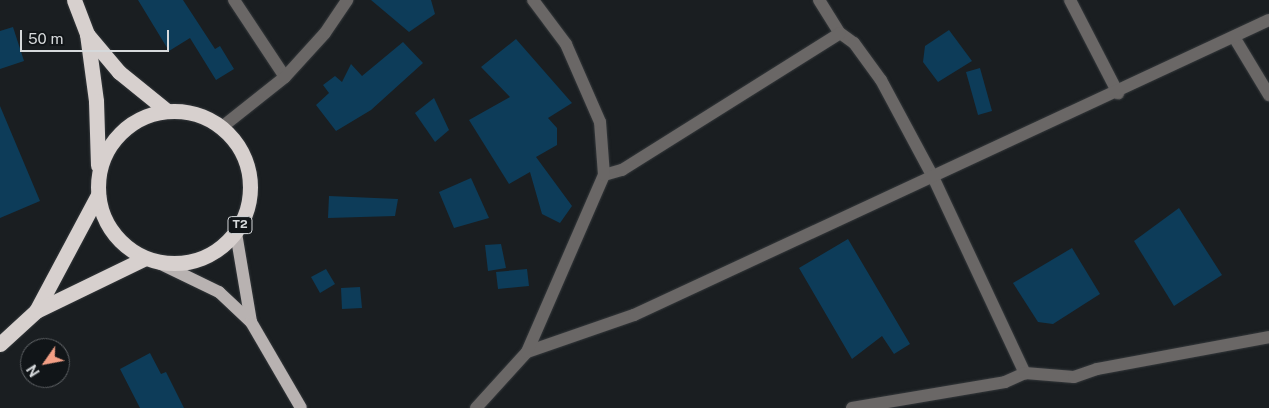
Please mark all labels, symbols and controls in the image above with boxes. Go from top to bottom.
scale bar [22,20,171,52]
text: 50 m [28,30,63,47]
road number: T2 [226,216,254,234]
north arrow [20,338,70,388]
text: N [24,362,43,380]

